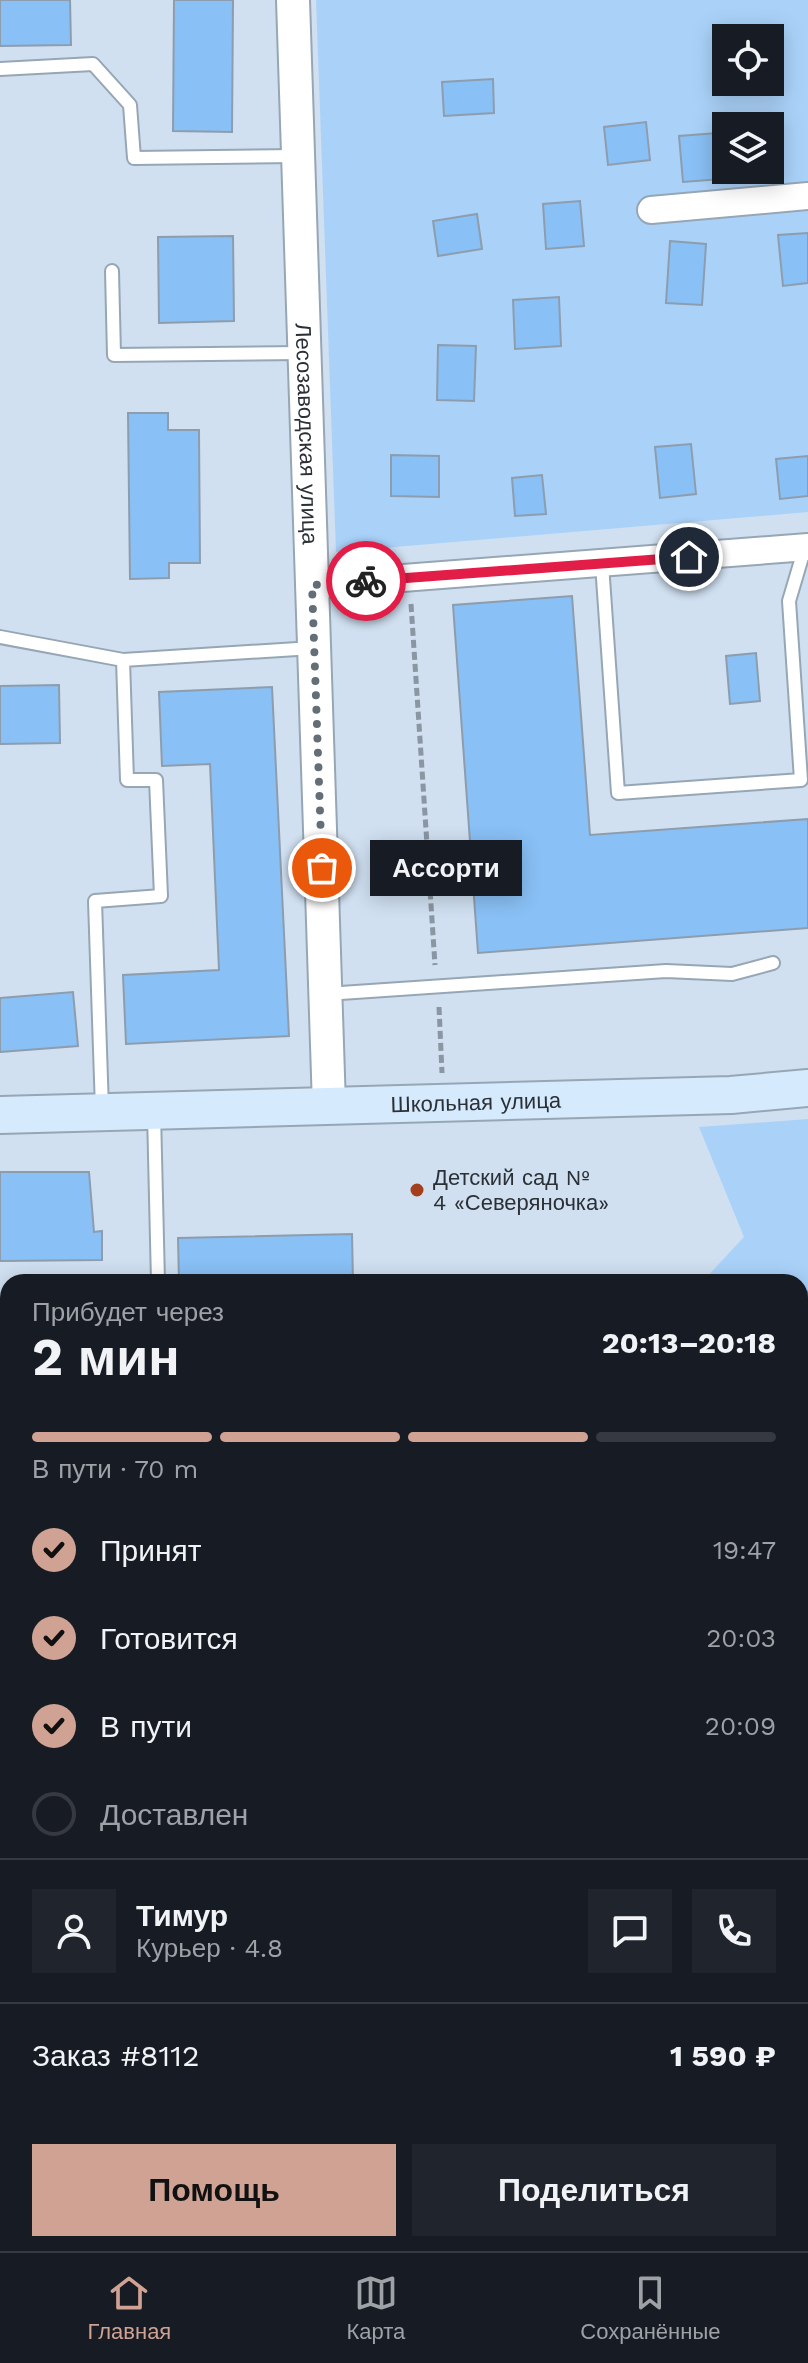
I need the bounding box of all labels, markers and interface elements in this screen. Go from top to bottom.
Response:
map controls [712,24,784,184]
button: locate [712,24,784,96]
button: layers [712,112,784,184]
street label: Лесозаводская улица [291,323,323,546]
pin [655,523,723,591]
icon: home [667,535,711,579]
courier [326,541,406,621]
icon: bike [344,559,388,603]
pin [288,834,356,902]
callout: Ассорти [370,840,522,896]
icon: bag [300,846,344,890]
text: Ассорти [392,853,500,883]
street label: Школьная улица [390,1087,562,1117]
place label: Детский сад № 4 «Северяночка» [433,1165,609,1215]
marker: Детский сад № 4 «Северяночка» [408,1181,426,1199]
text: Прибудет через [32,1297,224,1327]
text: 20:13–20:18 [602,1325,776,1360]
text: 2 мин [32,1327,180,1388]
text: В пути · 70 m [32,1454,198,1484]
icon: check [32,1528,76,1572]
text: Принят [100,1533,202,1568]
text: 19:47 [713,1535,776,1565]
icon: check [32,1616,76,1660]
text: Готовится [100,1621,238,1656]
text: 20:03 [706,1623,776,1653]
icon: check [32,1704,76,1748]
text: В пути [100,1709,192,1744]
text: 20:09 [705,1711,776,1741]
text: Доставлен [100,1797,248,1832]
button: person [32,1889,116,1973]
button: chat [588,1889,672,1973]
button: phone [692,1889,776,1973]
text: Тимур [136,1898,228,1933]
text: Курьер · 4.8 [136,1933,283,1963]
text: Заказ #8112 [32,2038,199,2073]
text: 1 590 ₽ [670,2038,776,2073]
button: Помощь [32,2144,396,2236]
button: Поделиться [412,2144,776,2236]
tab: Главная [88,2271,171,2345]
tab: Карта [346,2271,405,2345]
tab: Сохранённые [580,2271,720,2345]

